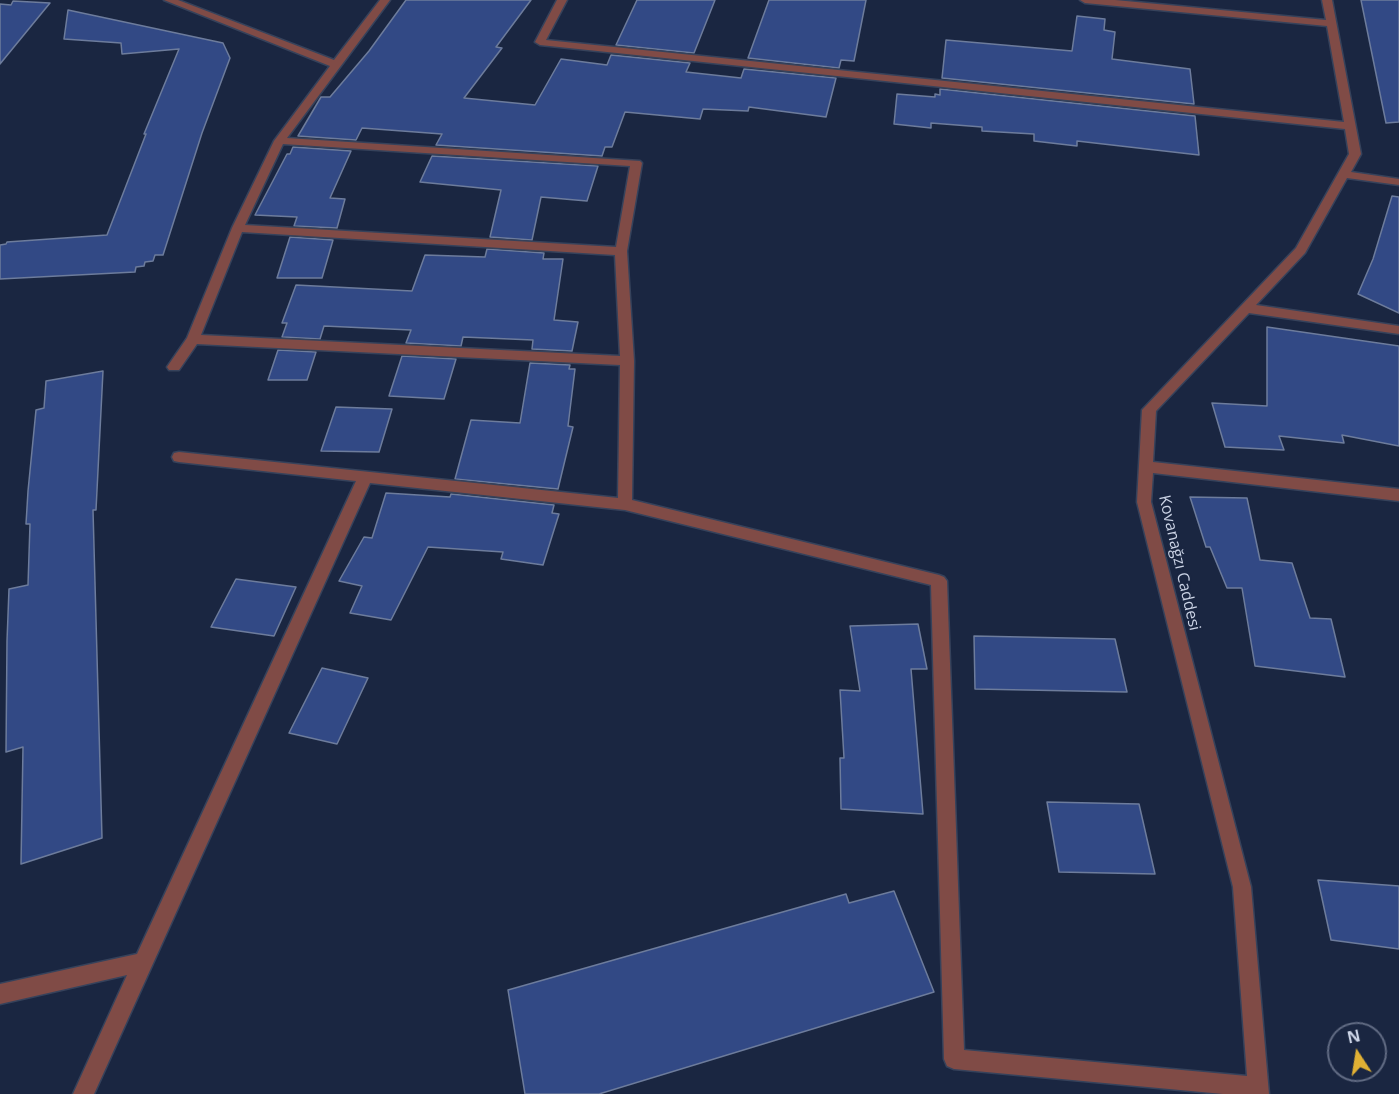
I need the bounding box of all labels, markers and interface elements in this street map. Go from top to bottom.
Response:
street label: Kovanağzı Caddesi [1154,493,1204,633]
north arrow [1327,1022,1387,1082]
text: N [1345,1024,1362,1048]

